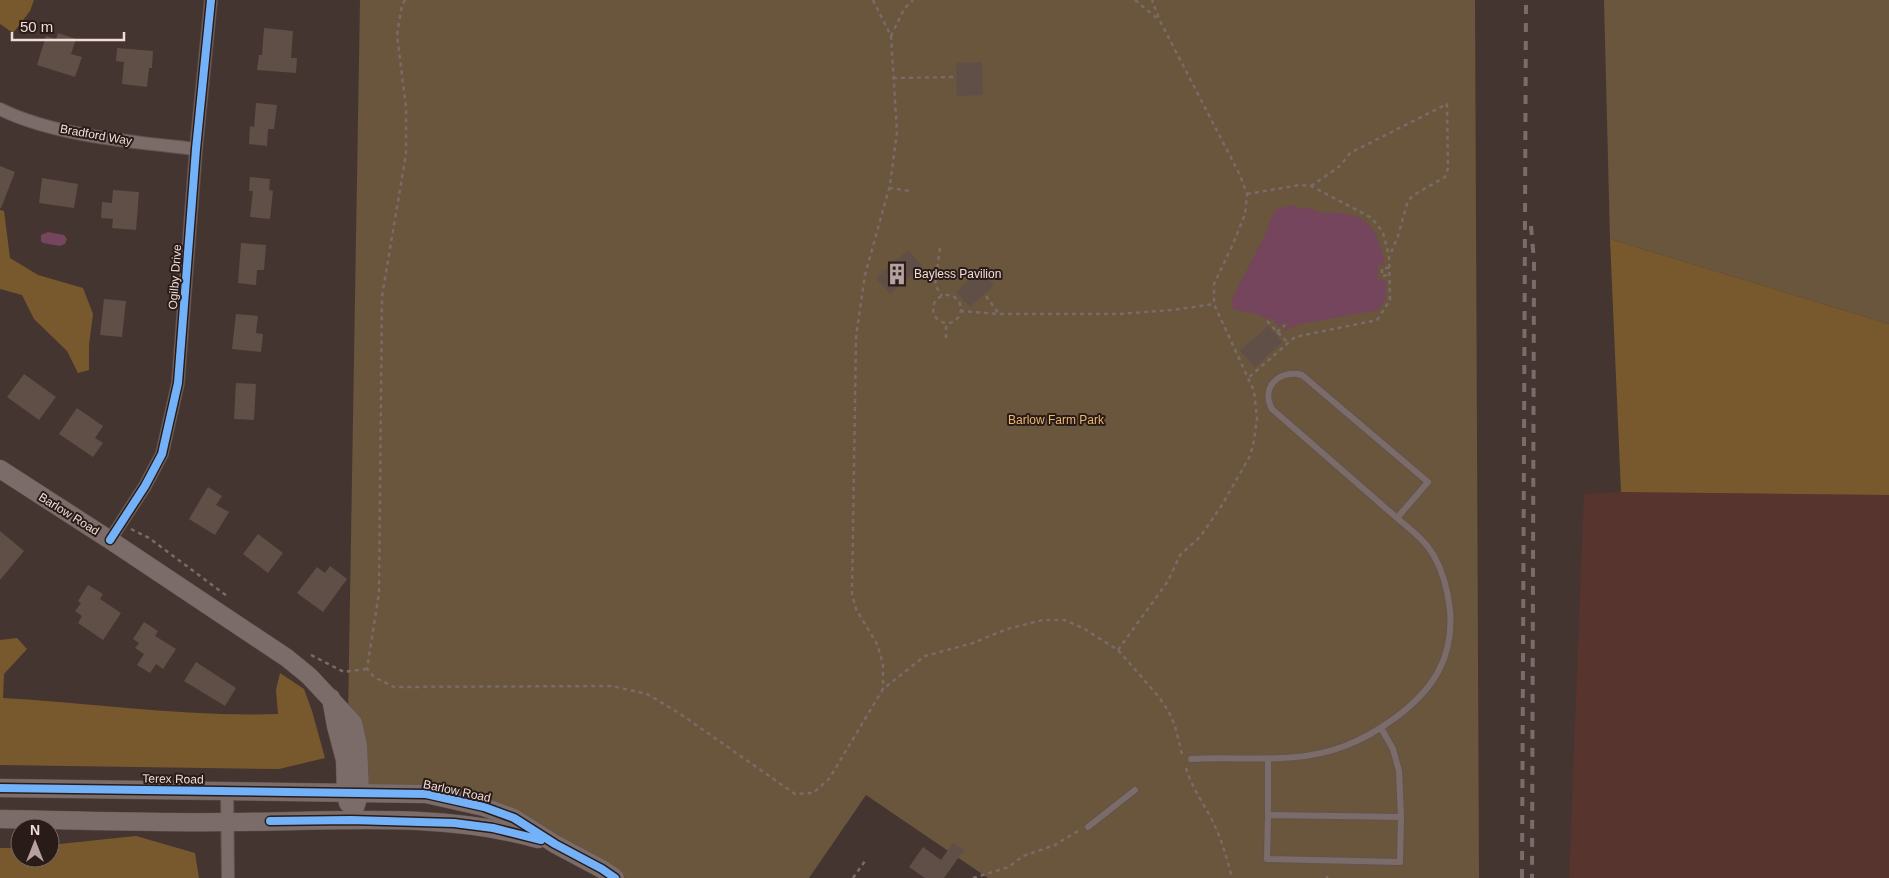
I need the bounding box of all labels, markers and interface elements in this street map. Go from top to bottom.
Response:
scale bar [12,10,125,42]
text: 50 m [20,18,53,35]
street label: Bradford Way [59,122,133,148]
street label: Ogilby Drive [166,244,184,310]
building icon: Bayless Pavilion [884,261,910,287]
place label: Bayless Pavilion [914,267,1001,281]
park label: Barlow Farm Park [1008,413,1105,427]
street label: Barlow Road [36,490,102,538]
street label: Terex Road [142,771,204,787]
street label: Barlow Road [422,777,492,805]
north arrow [10,818,60,868]
text: N [30,822,40,838]

